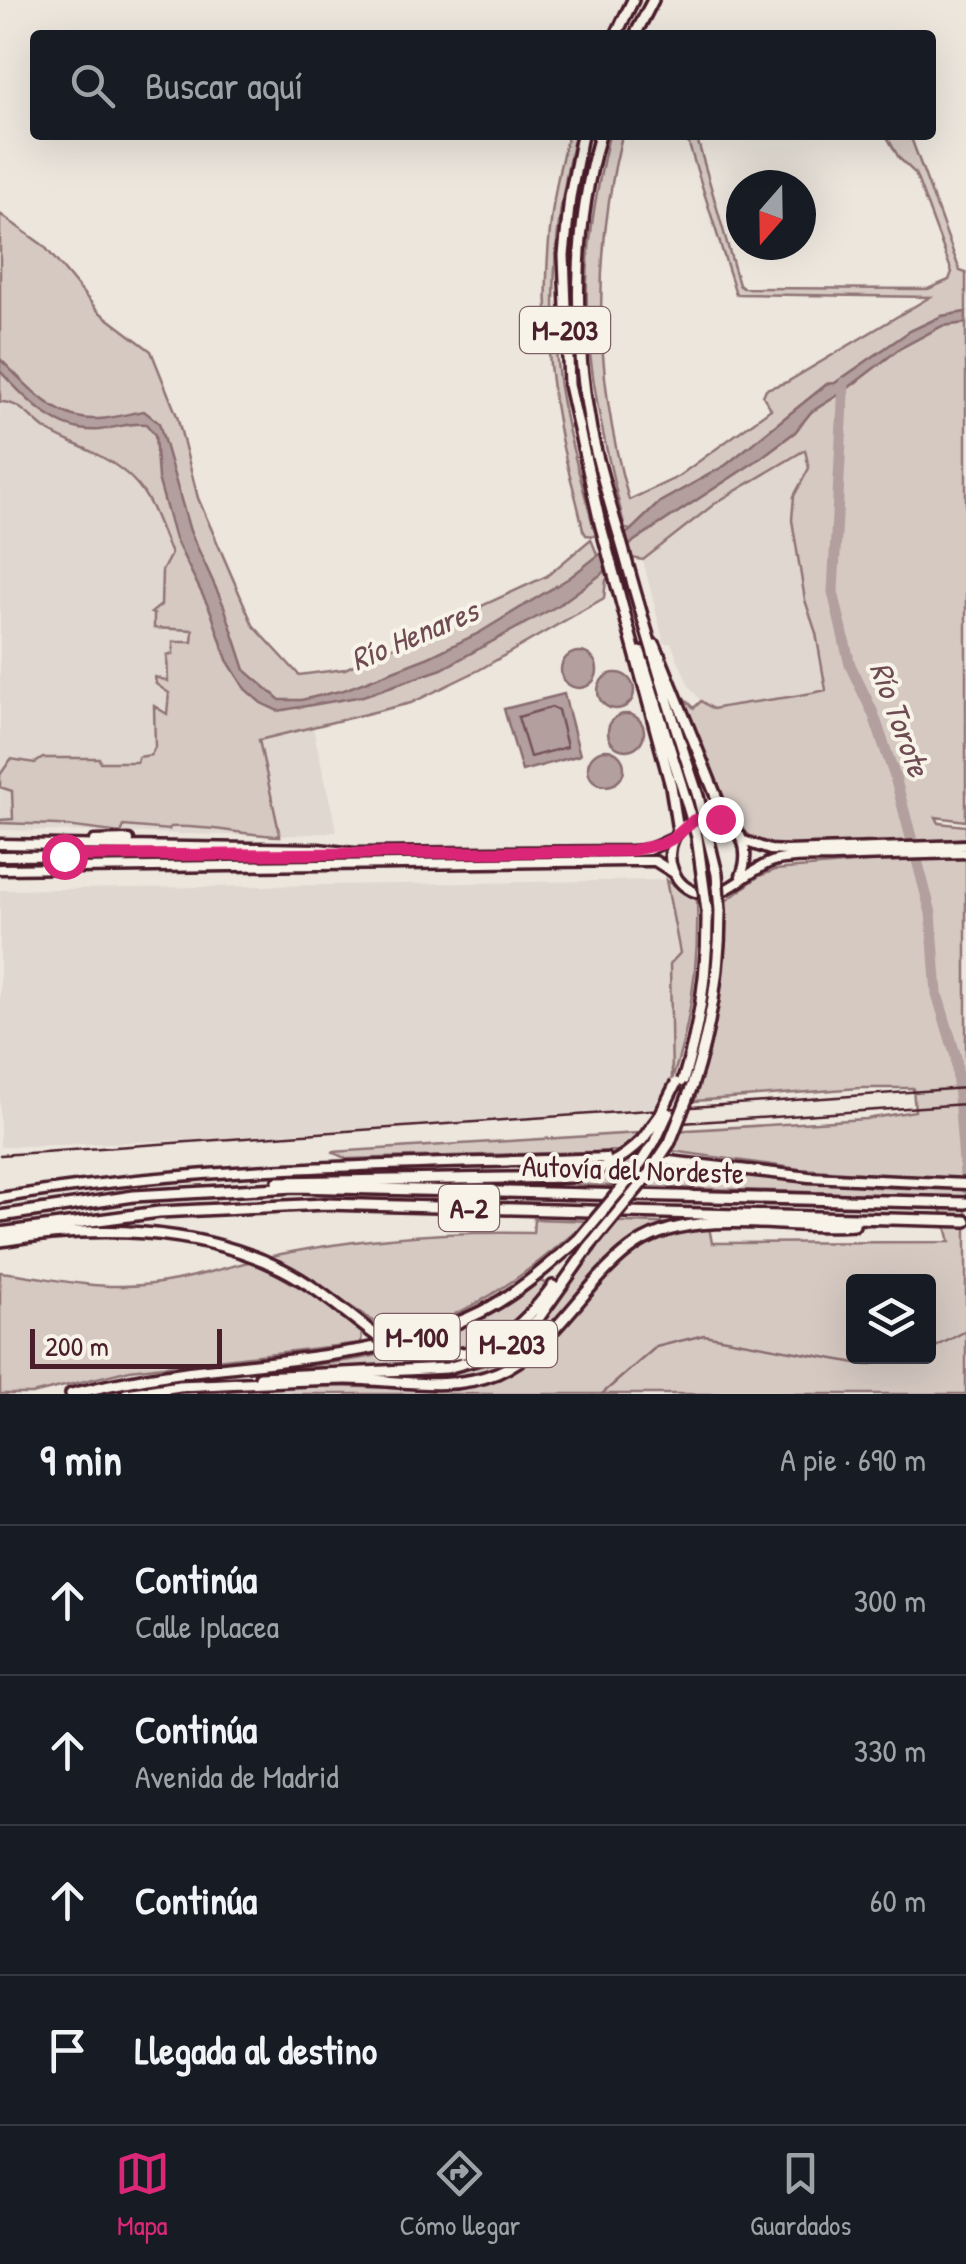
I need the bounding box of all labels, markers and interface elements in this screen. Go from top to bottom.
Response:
search box [30,30,936,140]
icon: search [65,58,120,113]
text: Buscar aquí [145,59,303,111]
north arrow [726,170,816,260]
road number: M-203 [520,307,610,353]
water label: Río Henares [344,588,486,681]
water label: Río Torote [860,656,941,783]
route end [698,797,744,843]
route start [42,834,88,880]
street label: Autovía del Nordeste [521,1145,745,1193]
road number: A-2 [439,1185,499,1231]
map controls [846,1274,936,1364]
button: layers [846,1274,936,1364]
road number: M-100 [374,1314,460,1360]
road number: M-203 [467,1321,557,1367]
scale bar [30,1324,222,1368]
text: 200 m [45,1327,109,1365]
text: 9 min [40,1431,122,1488]
text: A pie · 690 m [780,1438,926,1481]
text: Continúa [135,1553,257,1605]
icon: ahead [40,1573,95,1628]
text: 300 m [854,1579,926,1622]
text: Calle Iplacea [135,1605,279,1648]
text: Continúa [135,1703,257,1755]
icon: ahead [40,1723,95,1778]
text: 330 m [854,1729,926,1772]
text: Avenida de Madrid [135,1755,339,1798]
icon: ahead [40,1873,95,1928]
text: Continúa [135,1874,257,1926]
text: 60 m [870,1879,926,1922]
icon: arrive [40,2023,95,2078]
text: Llegada al destino [135,2024,377,2076]
tab: Mapa [115,2146,170,2244]
tab: Cómo llegar [399,2146,520,2244]
tab: Guardados [750,2146,851,2244]

